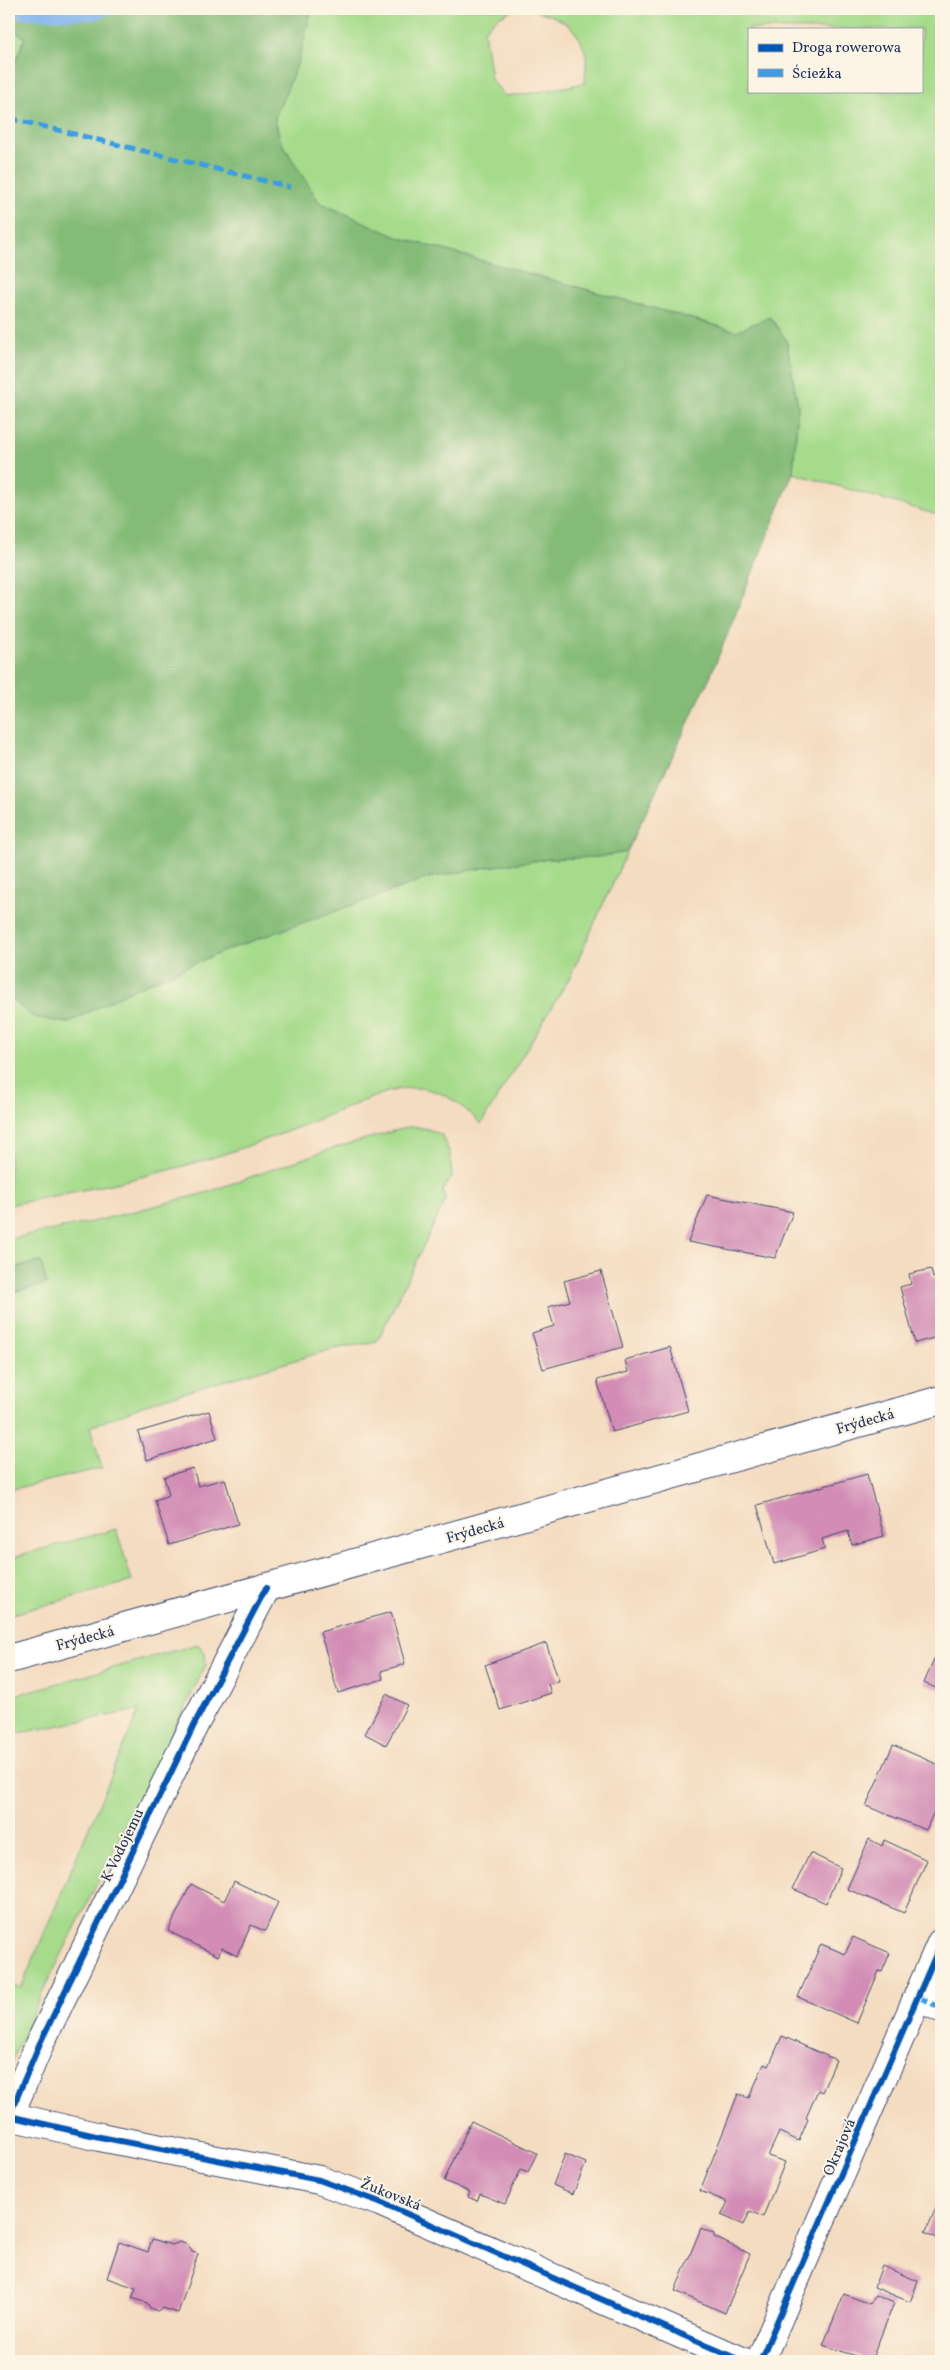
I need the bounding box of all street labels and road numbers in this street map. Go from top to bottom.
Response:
street label: Frýdecká [834,1404,897,1441]
street label: Frýdecká [444,1513,507,1550]
street label: Frýdecká [54,1622,117,1657]
street label: K Vodojemu [97,1806,150,1886]
street label: Okrajová [819,2116,862,2179]
street label: Žukovská [357,2174,424,2217]

